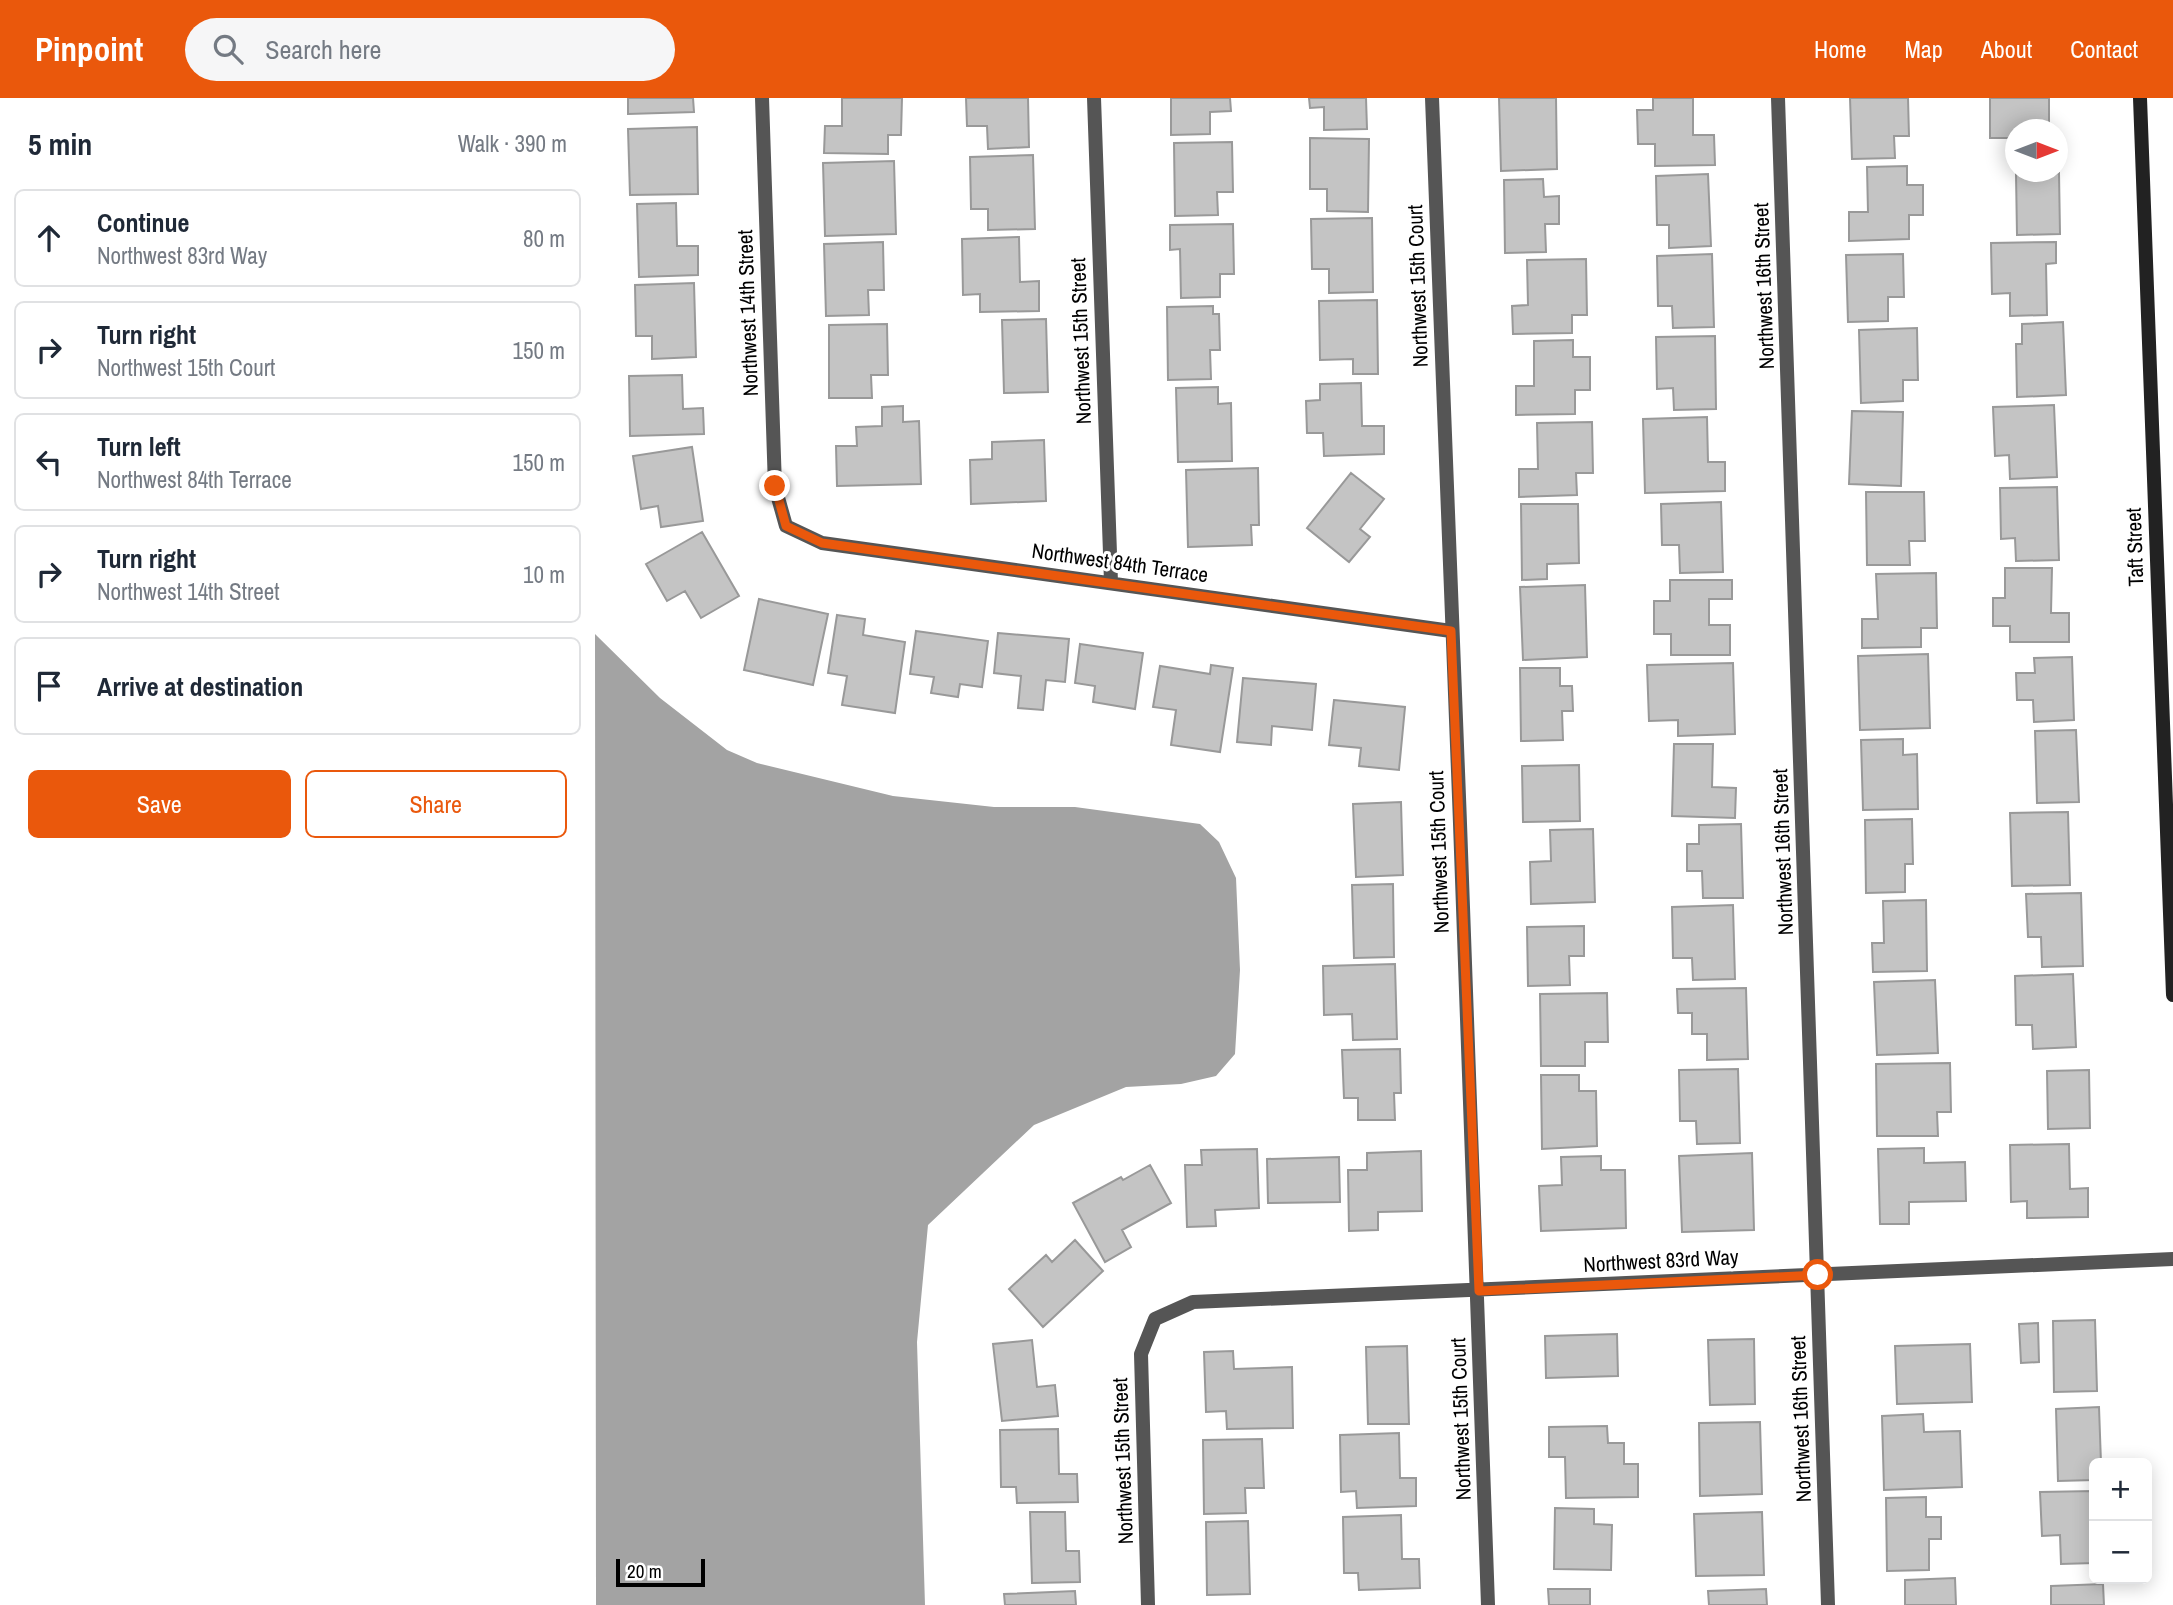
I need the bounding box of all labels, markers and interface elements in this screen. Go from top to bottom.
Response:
search box [185,18,675,81]
text: Pinpoint [35,27,143,71]
icon: search [209,30,247,68]
text: Search here [265,32,381,67]
text: Home [1814,33,1866,65]
text: Map [1904,33,1943,65]
text: About [1981,33,2032,65]
text: Contact [2070,33,2138,65]
north arrow [2005,119,2068,182]
text: 5 min [28,124,92,164]
text: Walk · 390 m [458,128,567,159]
street label: Northwest 16th Street [1746,202,1781,370]
street label: Northwest 15th Court [1400,204,1435,368]
text: Continue [97,205,189,240]
icon: ahead [30,219,68,257]
text: 80 m [523,223,565,254]
street label: Northwest 14th Street [730,229,765,397]
text: Northwest 83rd Way [97,240,267,271]
street label: Northwest 15th Street [1063,257,1098,425]
text: Turn right [97,317,196,352]
icon: right [30,331,68,369]
text: 150 m [513,335,565,366]
text: Northwest 15th Court [97,352,275,383]
text: Turn left [97,429,181,464]
icon: left [30,443,68,481]
text: 150 m [513,447,565,478]
text: Northwest 84th Terrace [97,464,292,495]
route end [759,470,790,501]
street label: Taft Street [2119,507,2150,587]
street label: Northwest 84th Terrace [1030,536,1210,589]
text: Turn right [97,541,196,576]
icon: right [30,555,68,593]
text: 10 m [523,559,565,590]
text: Northwest 14th Street [97,576,279,607]
icon: arrive [30,667,68,705]
text: Arrive at destination [97,669,303,704]
street label: Northwest 16th Street [1765,768,1800,936]
button: Save [28,770,291,838]
button: Share [305,770,567,838]
street label: Northwest 15th Court [1421,770,1456,934]
street label: Northwest 83rd Way [1583,1242,1740,1279]
route start [1802,1259,1833,1290]
street label: Northwest 16th Street [1783,1335,1818,1503]
street label: Northwest 15th Court [1443,1337,1478,1501]
street label: Northwest 15th Street [1105,1377,1140,1545]
map controls [2089,1458,2152,1584]
button: + [2089,1458,2152,1521]
button: − [2089,1521,2152,1584]
scale bar [616,1556,705,1588]
text: 20 m [627,1558,662,1584]

